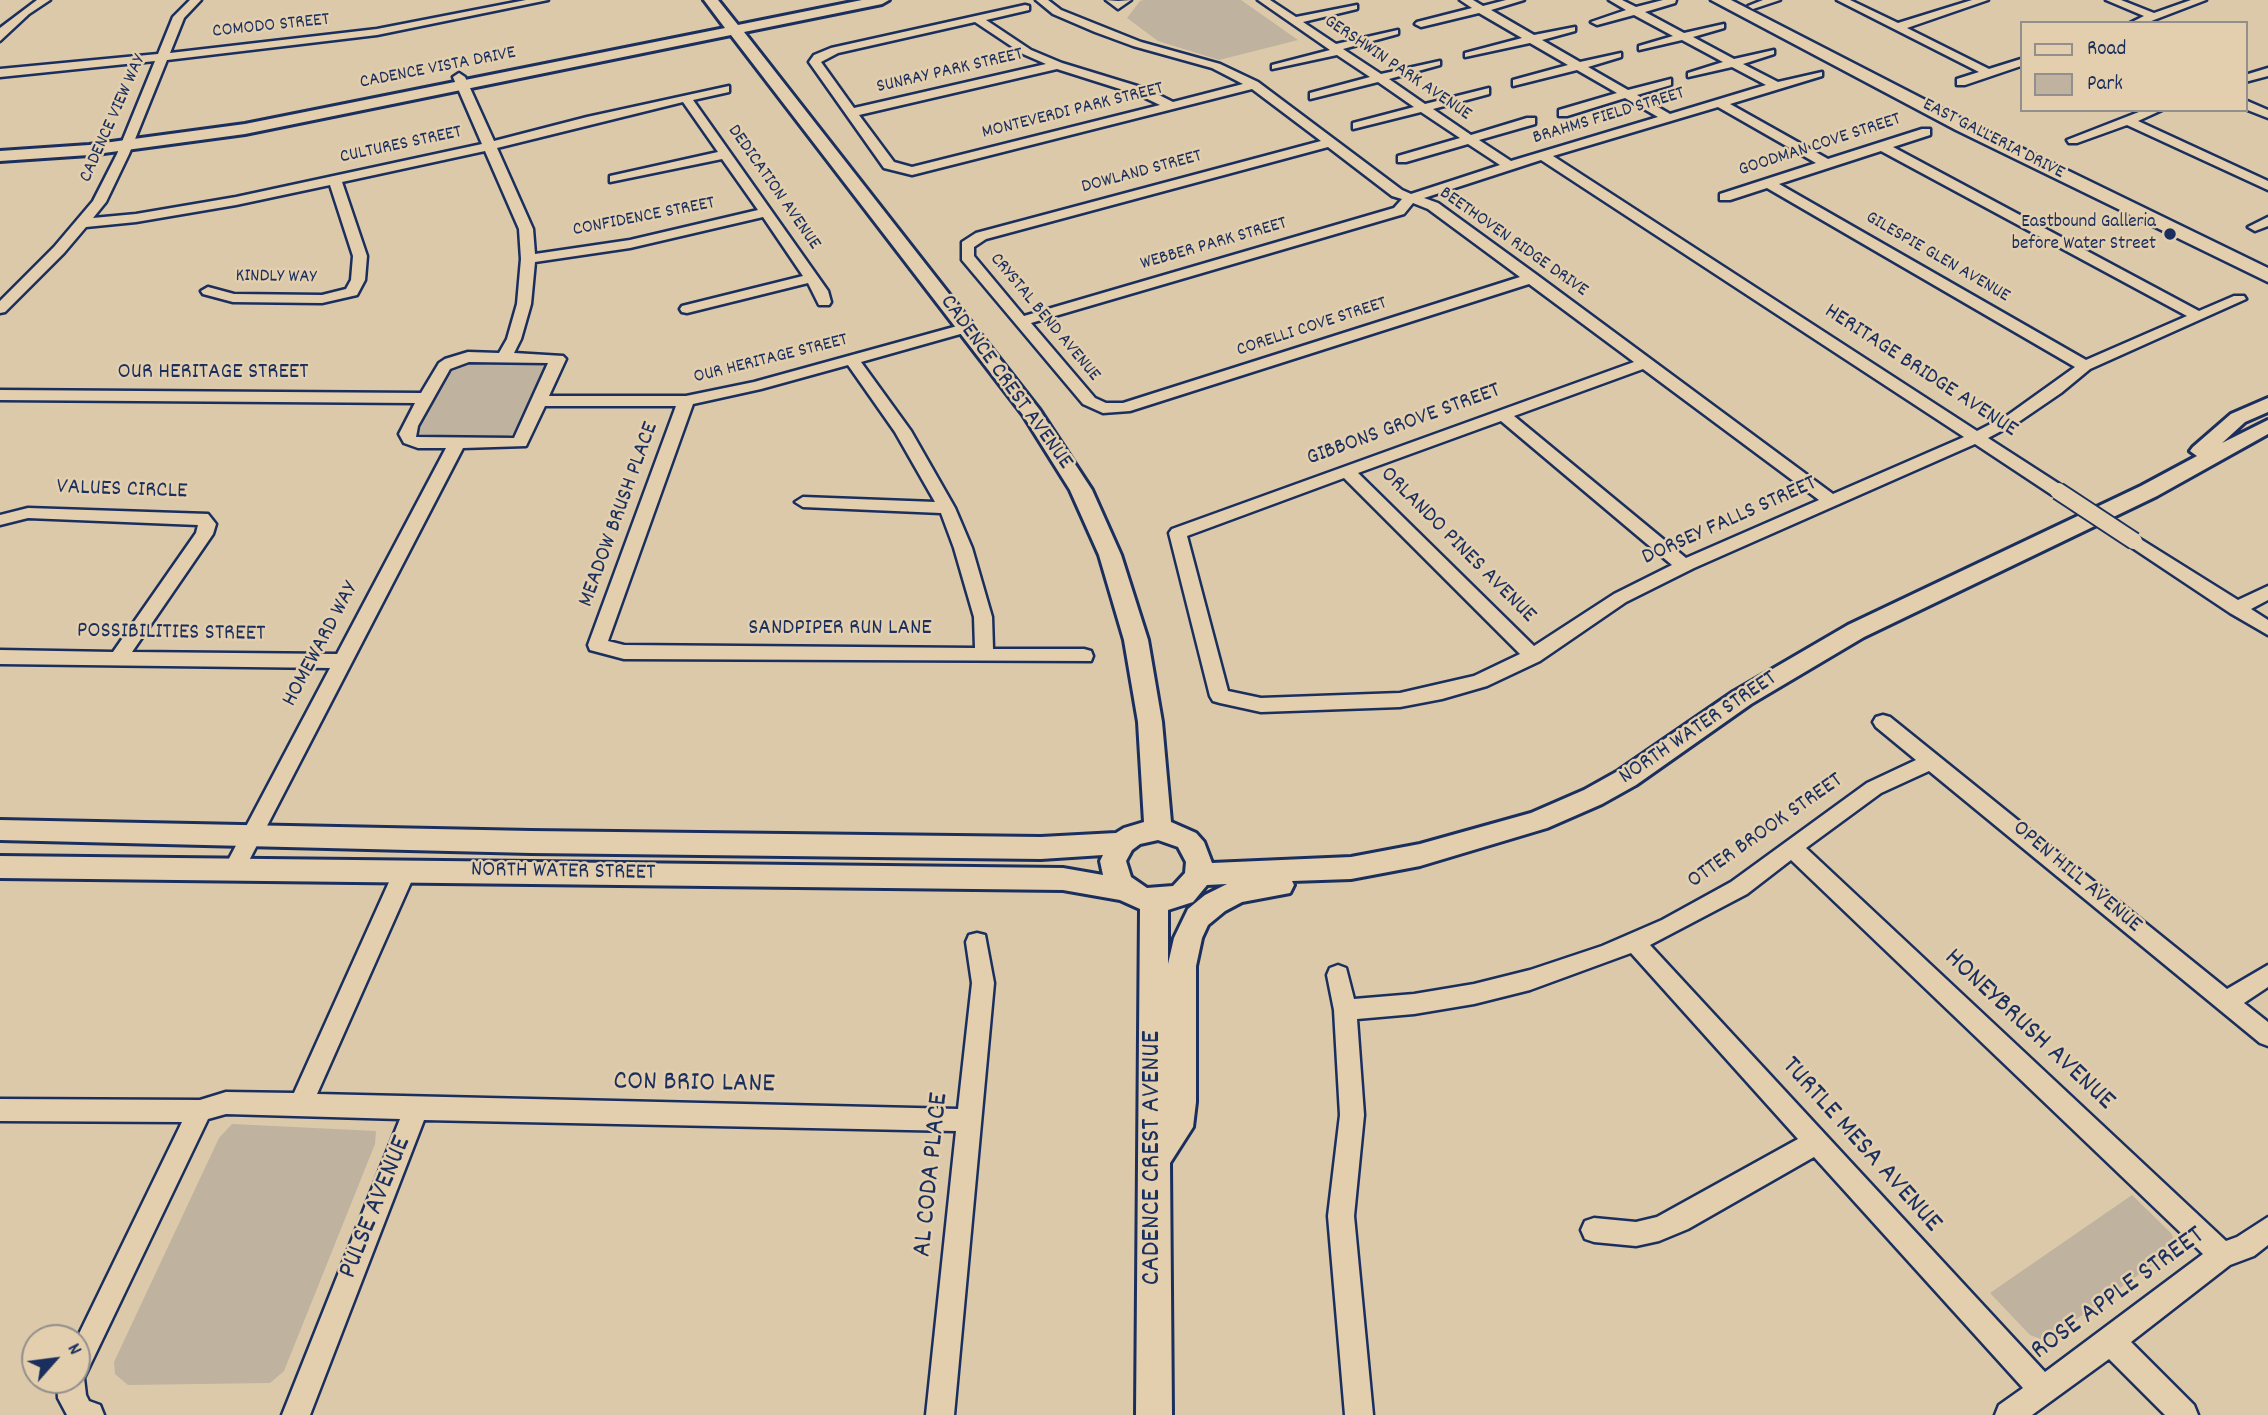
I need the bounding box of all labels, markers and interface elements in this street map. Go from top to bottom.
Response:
street label: COMODO STREET [211,10,331,44]
street label: GERSHWIN PARK AVENUE [1319,11,1475,127]
legend [2020,21,2247,112]
text: Road [2087,35,2126,65]
street label: CADENCE VISTA DRIVE [358,43,518,95]
street label: SUNRAY PARK STREET [875,44,1025,100]
street label: CADENCE VIEW WAY [76,52,152,186]
text: Park [2087,70,2123,100]
street label: MONTEVERDI PARK STREET [980,78,1166,146]
street label: BRAHMS FIELD STREET [1530,83,1688,151]
street label: EAST GALLERIA DRIVE [1918,94,2068,186]
street label: GOODMAN COVE STREET [1736,109,1904,183]
street label: DEDICATION AVENUE [721,121,825,255]
street label: CULTURES STREET [338,122,464,170]
street label: DOWLAND STREET [1079,146,1205,200]
street label: BEETHOVEN RIDGE DRIVE [1434,183,1592,303]
street label: CONFIDENCE STREET [571,193,717,243]
street label: GILESPIE GLEN AVENUE [1861,207,2013,309]
place label: Eastbound Galleria before Water Street [2012,212,2156,256]
street label: WEBBER PARK STREET [1138,213,1290,277]
marker: Eastbound Galleria before Water Street [2162,226,2178,242]
street label: CRYSTAL BEND AVENUE [984,249,1104,387]
street label: KINDLY WAY [235,266,317,290]
street label: CADENCE CREST AVENUE [932,290,1078,476]
street label: CORELLI COVE STREET [1234,293,1390,363]
street label: HERITAGE BRIDGE AVENUE [1818,299,2022,445]
street label: OUR HERITAGE STREET [692,330,850,390]
street label: OUR HERITAGE STREET [117,360,309,388]
street label: GIBBONS GROVE STREET [1303,378,1505,474]
street label: MEADOW BRUSH PLACE [574,419,666,611]
street label: ORLANDO PINES AVENUE [1373,462,1541,630]
street label: DORSEY FALLS STREET [1638,471,1822,573]
street label: VALUES CIRCLE [56,475,188,507]
street label: HOMEWARD WAY [278,578,366,712]
street label: SANDPIPER RUN LANE [748,616,932,644]
street label: POSSIBILITIES STREET [77,619,265,649]
street label: NORTH WATER STREET [1615,666,1783,792]
street label: OTTER BROOK STREET [1683,768,1849,896]
street label: OPEN HILL AVENUE [2006,816,2146,940]
street label: NORTH WATER STREET [471,858,655,888]
street label: HONEYBRUSH AVENUE [1935,943,2121,1119]
street label: CADENCE CREST AVENUE [1137,1031,1171,1285]
street label: TURTLE MESA AVENUE [1772,1051,1948,1241]
street label: CON BRIO LANE [613,1067,775,1103]
street label: AL CODA PLACE [908,1091,958,1259]
street label: PULSE AVENUE [333,1132,421,1284]
street label: ROSE APPLE STREET [2026,1221,2212,1369]
north arrow [21,1324,91,1394]
text: N [59,1339,87,1360]

